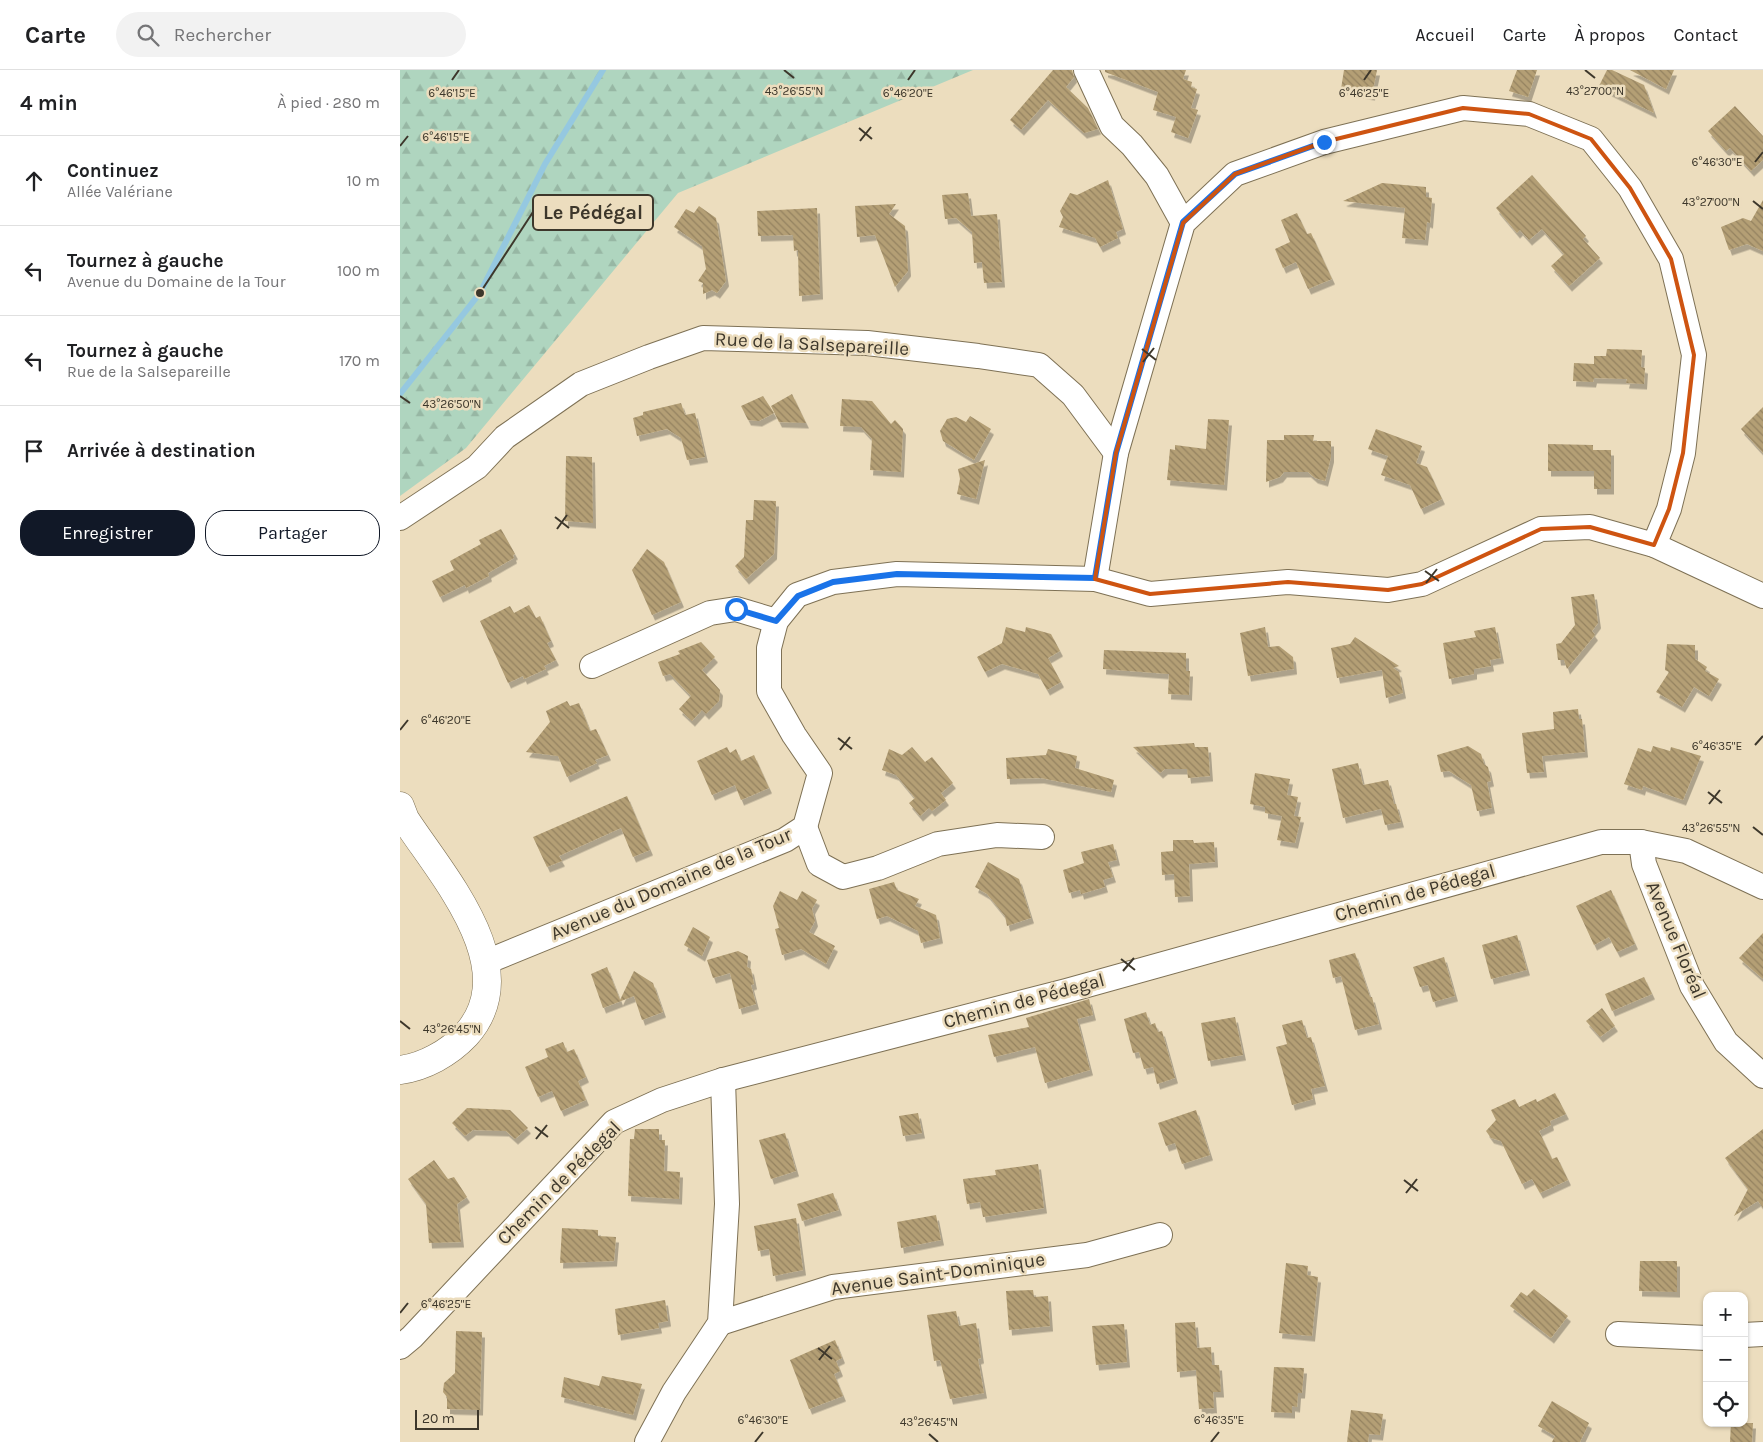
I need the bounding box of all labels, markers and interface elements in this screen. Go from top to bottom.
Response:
search box [116,12,466,57]
text: Carte [25,21,86,49]
icon: search [134,21,162,49]
text: Rechercher [174,24,271,46]
text: Accueil [1415,24,1475,46]
text: Carte [1503,24,1546,46]
text: À propos [1574,24,1646,46]
text: Contact [1674,24,1738,46]
text: 43°26'55"N [765,84,823,98]
text: 43°27'00"N [1566,84,1624,98]
text: 6°46'15"E [428,86,476,100]
text: 6°46'20"E [883,86,933,100]
text: 6°46'25"E [1339,86,1389,100]
text: 4 min [20,91,78,115]
text: À pied · 280 m [277,93,380,112]
text: 6°46'15"E [422,130,470,144]
route end [1313,131,1336,154]
text: 6°46'30"E [1692,155,1742,169]
text: Continuez [67,160,159,182]
icon: ahead [20,167,48,195]
text: 10 m [346,171,380,190]
text: Allée Valériane [67,182,173,201]
callout: Le Pédégal [533,195,653,230]
text: 43°27'00"N [1682,195,1740,209]
text: Le Pédégal [543,201,643,224]
text: Tournez à gauche [67,250,224,272]
icon: left [20,257,48,285]
text: 100 m [337,261,380,280]
text: Avenue du Domaine de la Tour [67,272,286,291]
street label: Rue de la Salsepareille [714,328,910,360]
text: Tournez à gauche [67,340,224,362]
icon: left [20,347,48,375]
text: 170 m [339,351,380,370]
text: Rue de la Salsepareille [67,362,231,381]
text: 43°26'50"N [422,397,482,411]
icon: arrive [20,437,48,465]
text: Arrivée à destination [67,440,256,462]
button: Enregistrer [20,510,195,556]
button: Partager [205,510,380,556]
route start [725,598,748,621]
text: 6°46'20"E [421,713,471,727]
text: 6°46'35"E [1692,739,1742,753]
text: 43°26'55"N [1682,821,1740,835]
street label: Avenue du Domaine de la Tour [547,823,795,945]
street label: Chemin de Pédegal [1332,860,1498,926]
street label: Avenue Floréal [1641,878,1711,1002]
street label: Chemin de Pédegal [941,969,1107,1033]
text: 43°26'45"N [423,1022,481,1036]
street label: Chemin de Pédegal [493,1117,625,1249]
street label: Avenue Saint-Dominique [830,1248,1046,1300]
map controls [1703,1292,1748,1427]
button: + [1703,1292,1748,1337]
text: 6°46'25"E [421,1297,471,1311]
button: − [1703,1337,1748,1382]
button: locate [1703,1382,1748,1427]
scale bar [415,1407,479,1430]
text: 20 m [422,1410,455,1427]
text: 6°46'30"E [738,1413,788,1427]
text: 6°46'35"E [1194,1413,1244,1427]
text: 43°26'45"N [900,1415,958,1429]

